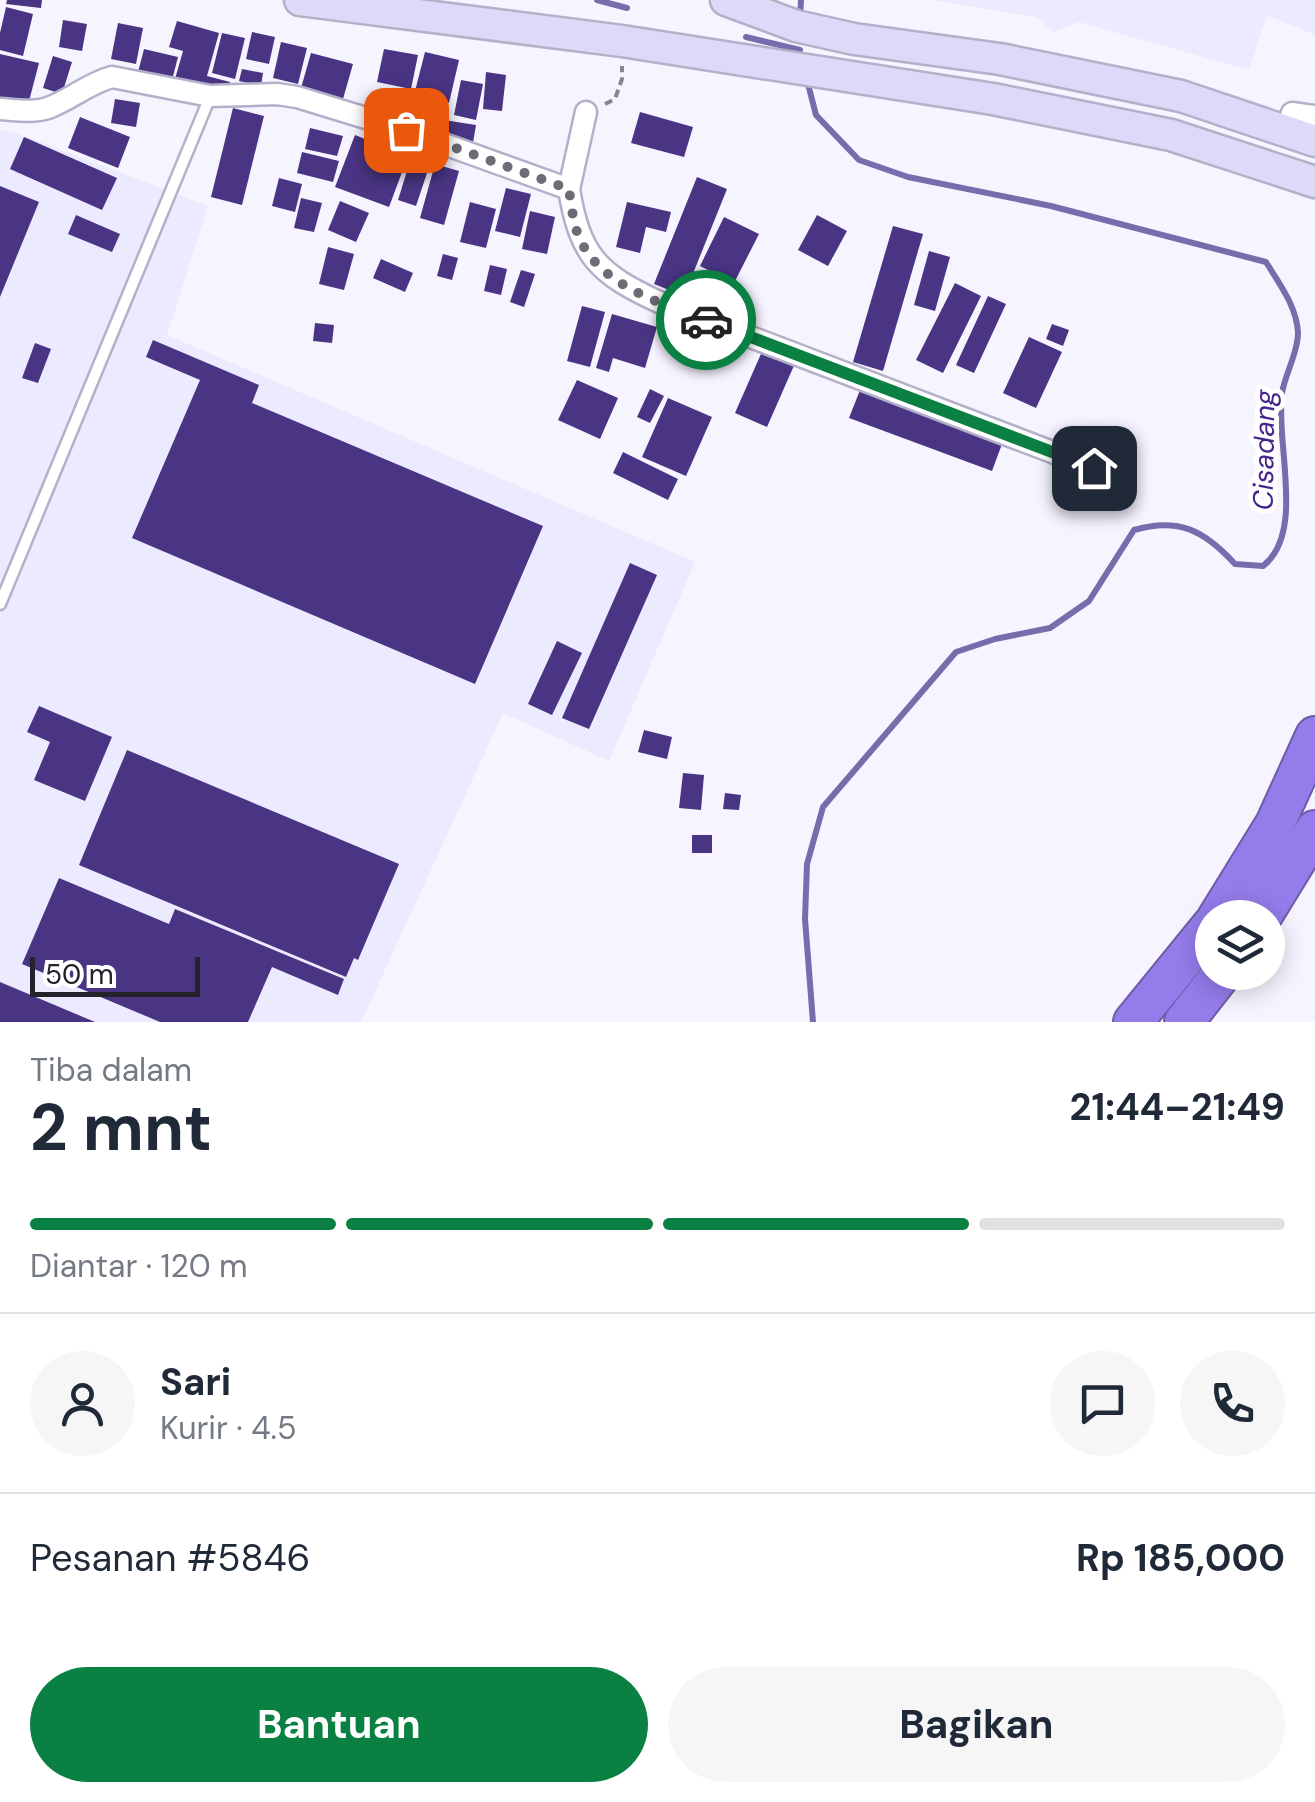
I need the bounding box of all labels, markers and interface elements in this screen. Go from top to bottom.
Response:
pin [364,88,449,173]
icon: bag [379,103,434,158]
courier [656,270,756,370]
icon: car [679,293,734,348]
water label: Cisadang [1244,389,1284,511]
pin [1052,426,1137,511]
icon: home [1067,441,1122,496]
map controls [1195,900,1285,990]
button: layers [1195,900,1285,990]
scale bar [30,952,200,996]
text: 50 m [45,956,114,993]
text: Tiba dalam [30,1049,192,1091]
text: 21:44–21:49 [1070,1082,1285,1132]
text: 2 mnt [30,1086,212,1170]
text: Diantar · 120 m [30,1245,248,1287]
button: person [30,1351,135,1456]
button: chat [1050,1351,1155,1456]
button: phone [1180,1351,1285,1456]
text: Sari [160,1357,231,1407]
text: Kurir · 4.5 [160,1407,296,1449]
text: Pesanan #5846 [30,1533,310,1583]
text: Rp 185,000 [1076,1533,1285,1583]
button: Bantuan [30,1667,648,1782]
button: Bagikan [668,1667,1285,1782]

